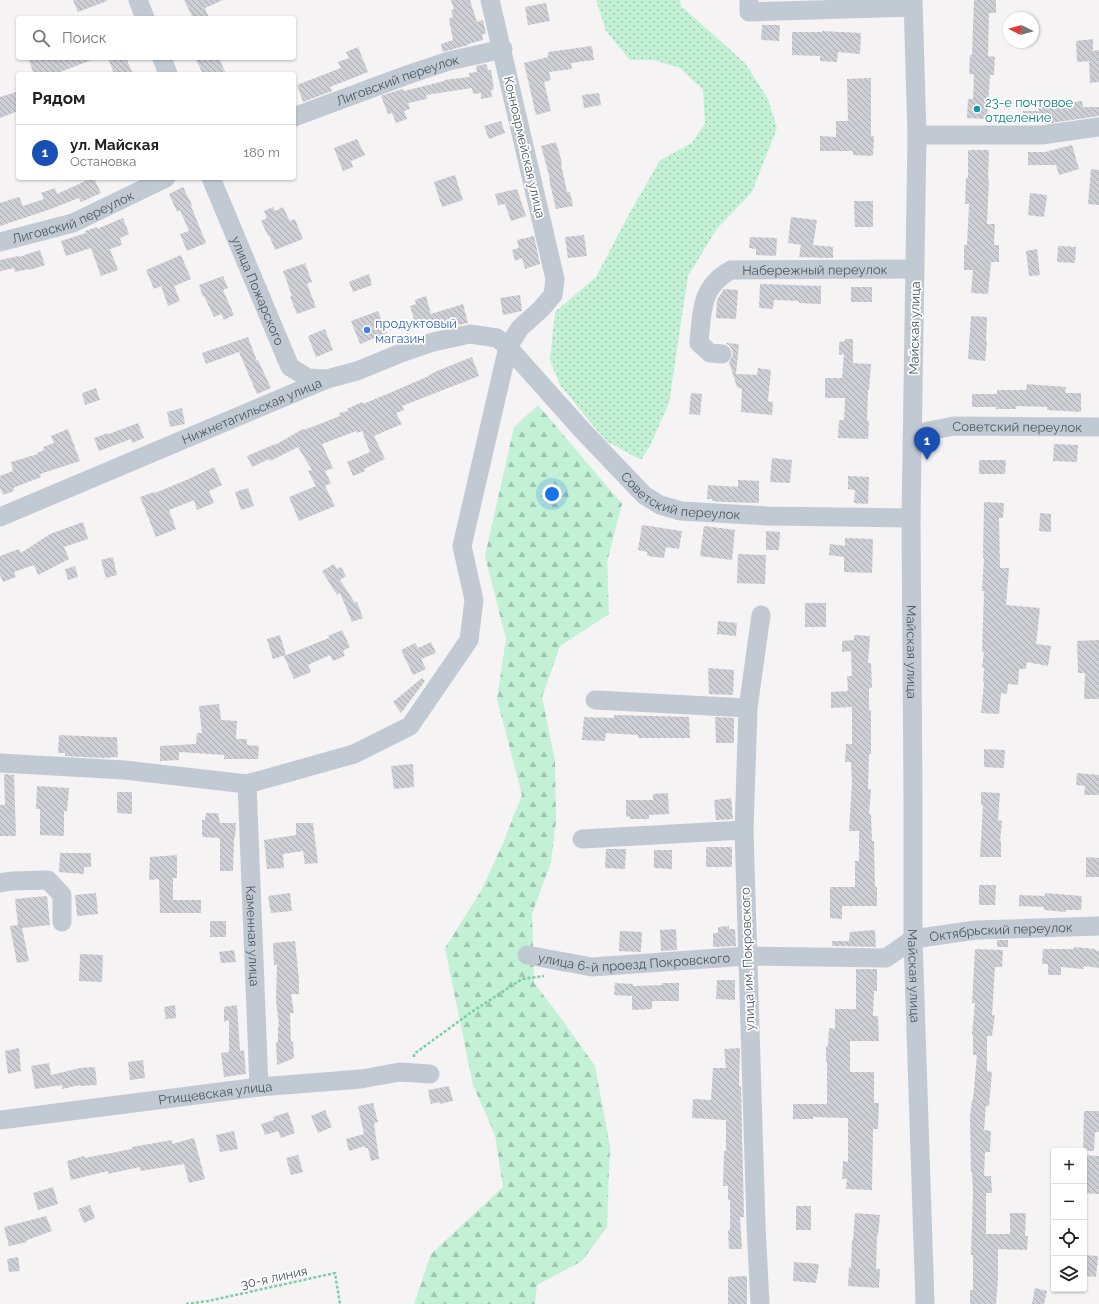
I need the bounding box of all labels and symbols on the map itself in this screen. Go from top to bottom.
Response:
north arrow [1003,12,1039,48]
street label: Лиговский переулок [334,52,461,109]
street label: Конноармейская улица [501,75,548,220]
place label: 23-е почтовое отделение [985,95,1074,125]
marker: 23-е почтовое отделение [972,104,982,114]
street label: Лиговский переулок [10,188,136,247]
street label: улица Пожарского [228,234,287,348]
street label: Набережный переулок [742,262,888,278]
street label: Майская улица [906,281,923,375]
place label: продуктовый магазин [375,316,457,346]
marker: продуктовый магазин [362,325,372,335]
street label: Нижнетагильская улица [180,375,324,447]
street label: Советский переулок [952,419,1082,435]
pin: 1 [914,427,940,460]
street label: Советский переулок [618,469,741,522]
your location [542,484,562,504]
street label: Майская улица [904,605,919,699]
street label: Каменная улица [243,885,262,987]
street label: улица им. Покровского [737,887,757,1031]
street label: Октябрьский переулок [928,920,1073,945]
street label: Майская улица [905,929,923,1023]
street label: улица 6-й проезд Покровского [537,950,731,975]
street label: Ртищевская улица [157,1079,273,1108]
street label: 30-я линия [239,1263,309,1292]

